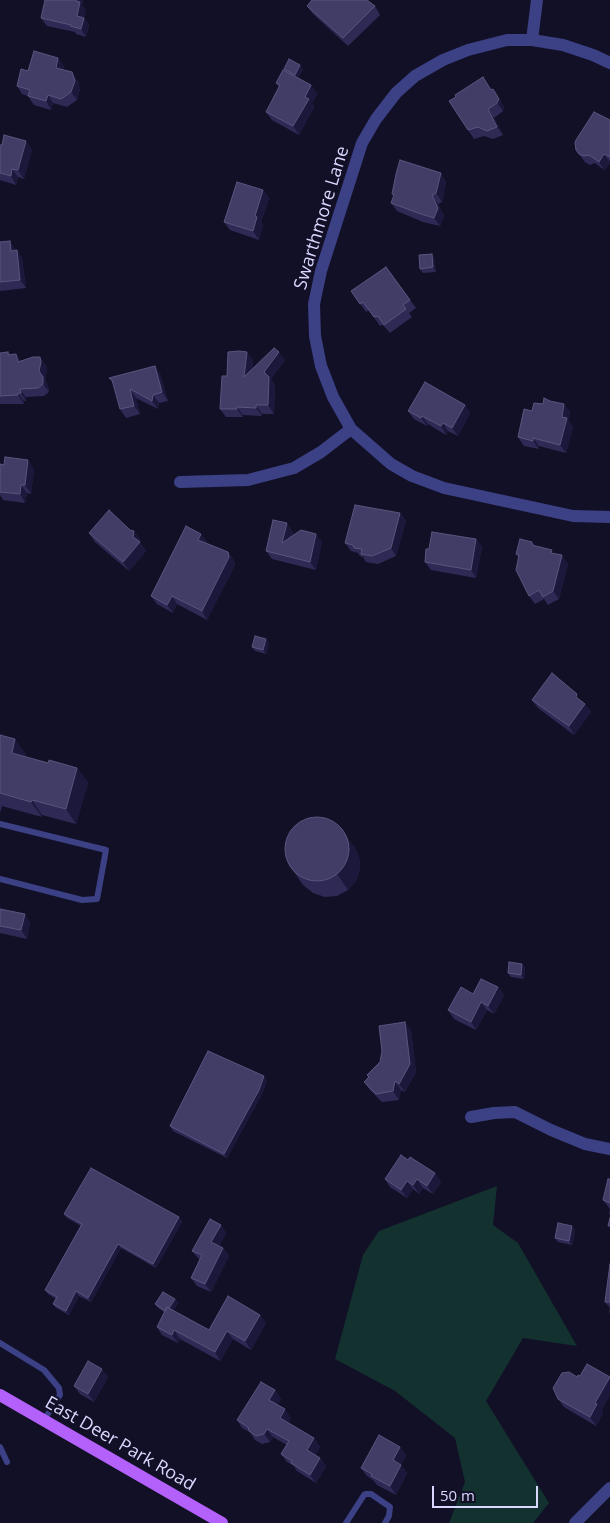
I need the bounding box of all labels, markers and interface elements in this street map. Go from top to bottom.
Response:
street label: Swarthmore Lane [290,144,354,292]
street label: East Deer Park Road [41,1392,199,1496]
scale bar [435,1476,541,1508]
text: 50 m [440,1485,475,1505]

